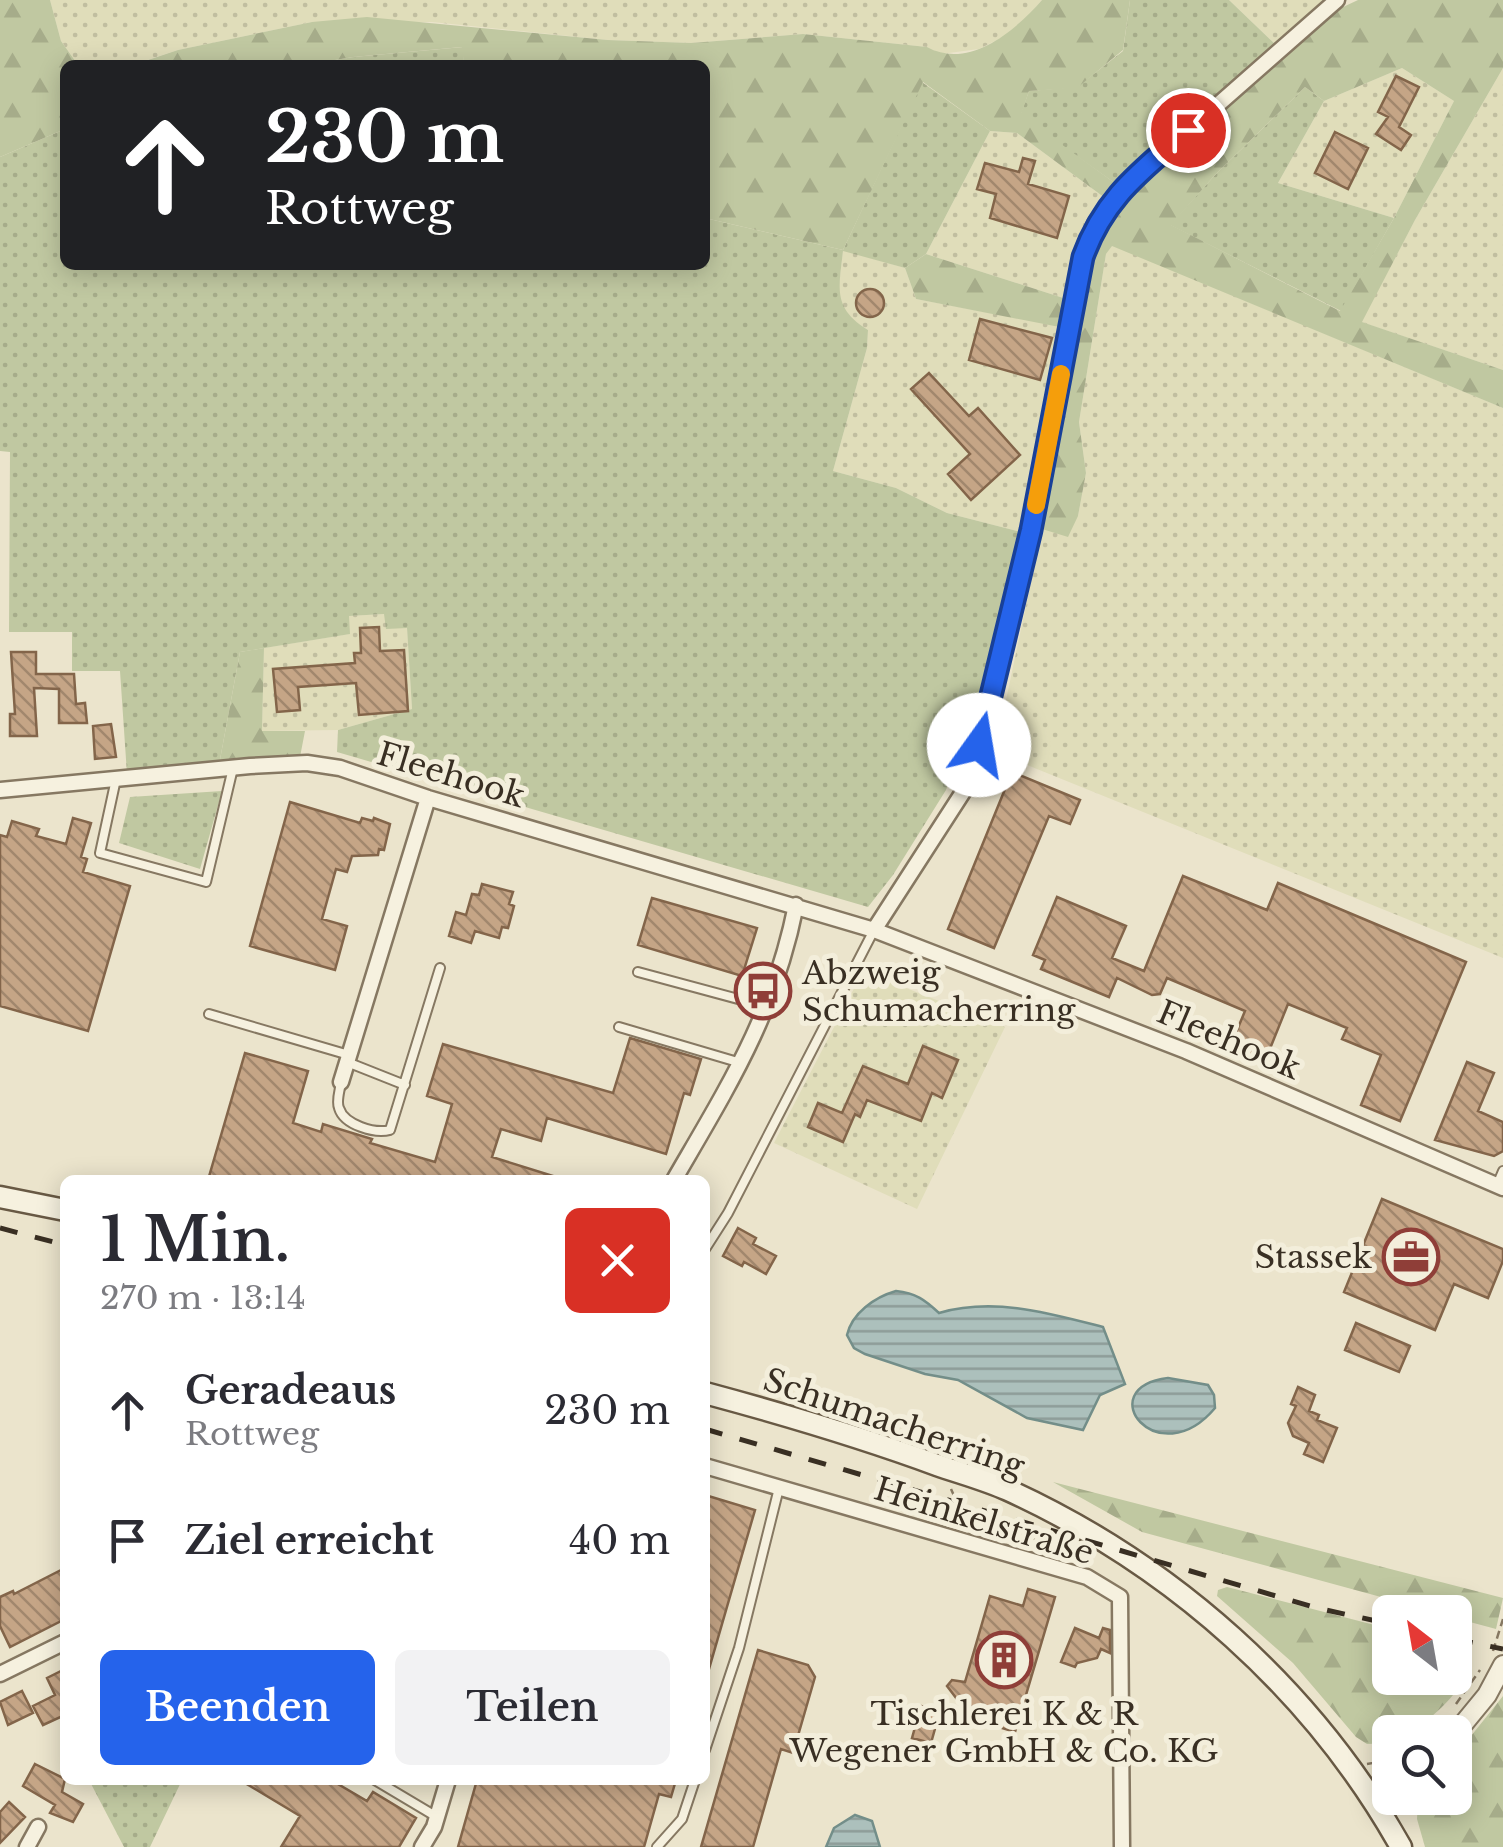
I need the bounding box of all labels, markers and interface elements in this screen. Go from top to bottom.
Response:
pin [1146,88,1231,173]
text: 230 m [265,94,504,181]
icon: ahead [100,100,230,230]
icon: arrive [1161,103,1216,158]
text: Rottweg [265,180,454,236]
position arrow [927,693,1031,797]
street label: Fleehook [372,734,530,816]
place label: Abzweig Schumacherring [801,953,1076,1030]
bus stop icon: Abzweig Schumacherring [733,961,793,1021]
street label: Fleehook [1151,992,1307,1088]
text: 1 Min. [100,1203,290,1277]
button: close [565,1208,670,1313]
office icon: Stassek [1381,1227,1441,1287]
place label: Stassek [1255,1237,1372,1277]
text: 270 m · 13:14 [100,1278,306,1318]
street label: Schumacherring [758,1360,1031,1487]
text: Geradeaus [185,1367,396,1414]
icon: ahead [100,1383,155,1438]
text: 230 m [544,1387,670,1434]
text: Rottweg [185,1414,319,1454]
street label: Heinkelstraße [870,1469,1098,1573]
icon: arrive [100,1513,155,1568]
text: Ziel erreicht [185,1517,434,1564]
text: 40 m [569,1517,670,1564]
north arrow [1372,1595,1472,1695]
map controls [1372,1595,1472,1815]
building icon: Tischlerei K & R Wegener GmbH & Co. KG [974,1630,1034,1690]
button: Beenden [100,1650,375,1765]
button: Teilen [395,1650,670,1765]
place label: Tischlerei K & R Wegener GmbH & Co. KG [789,1694,1218,1771]
button: search [1372,1715,1472,1815]

